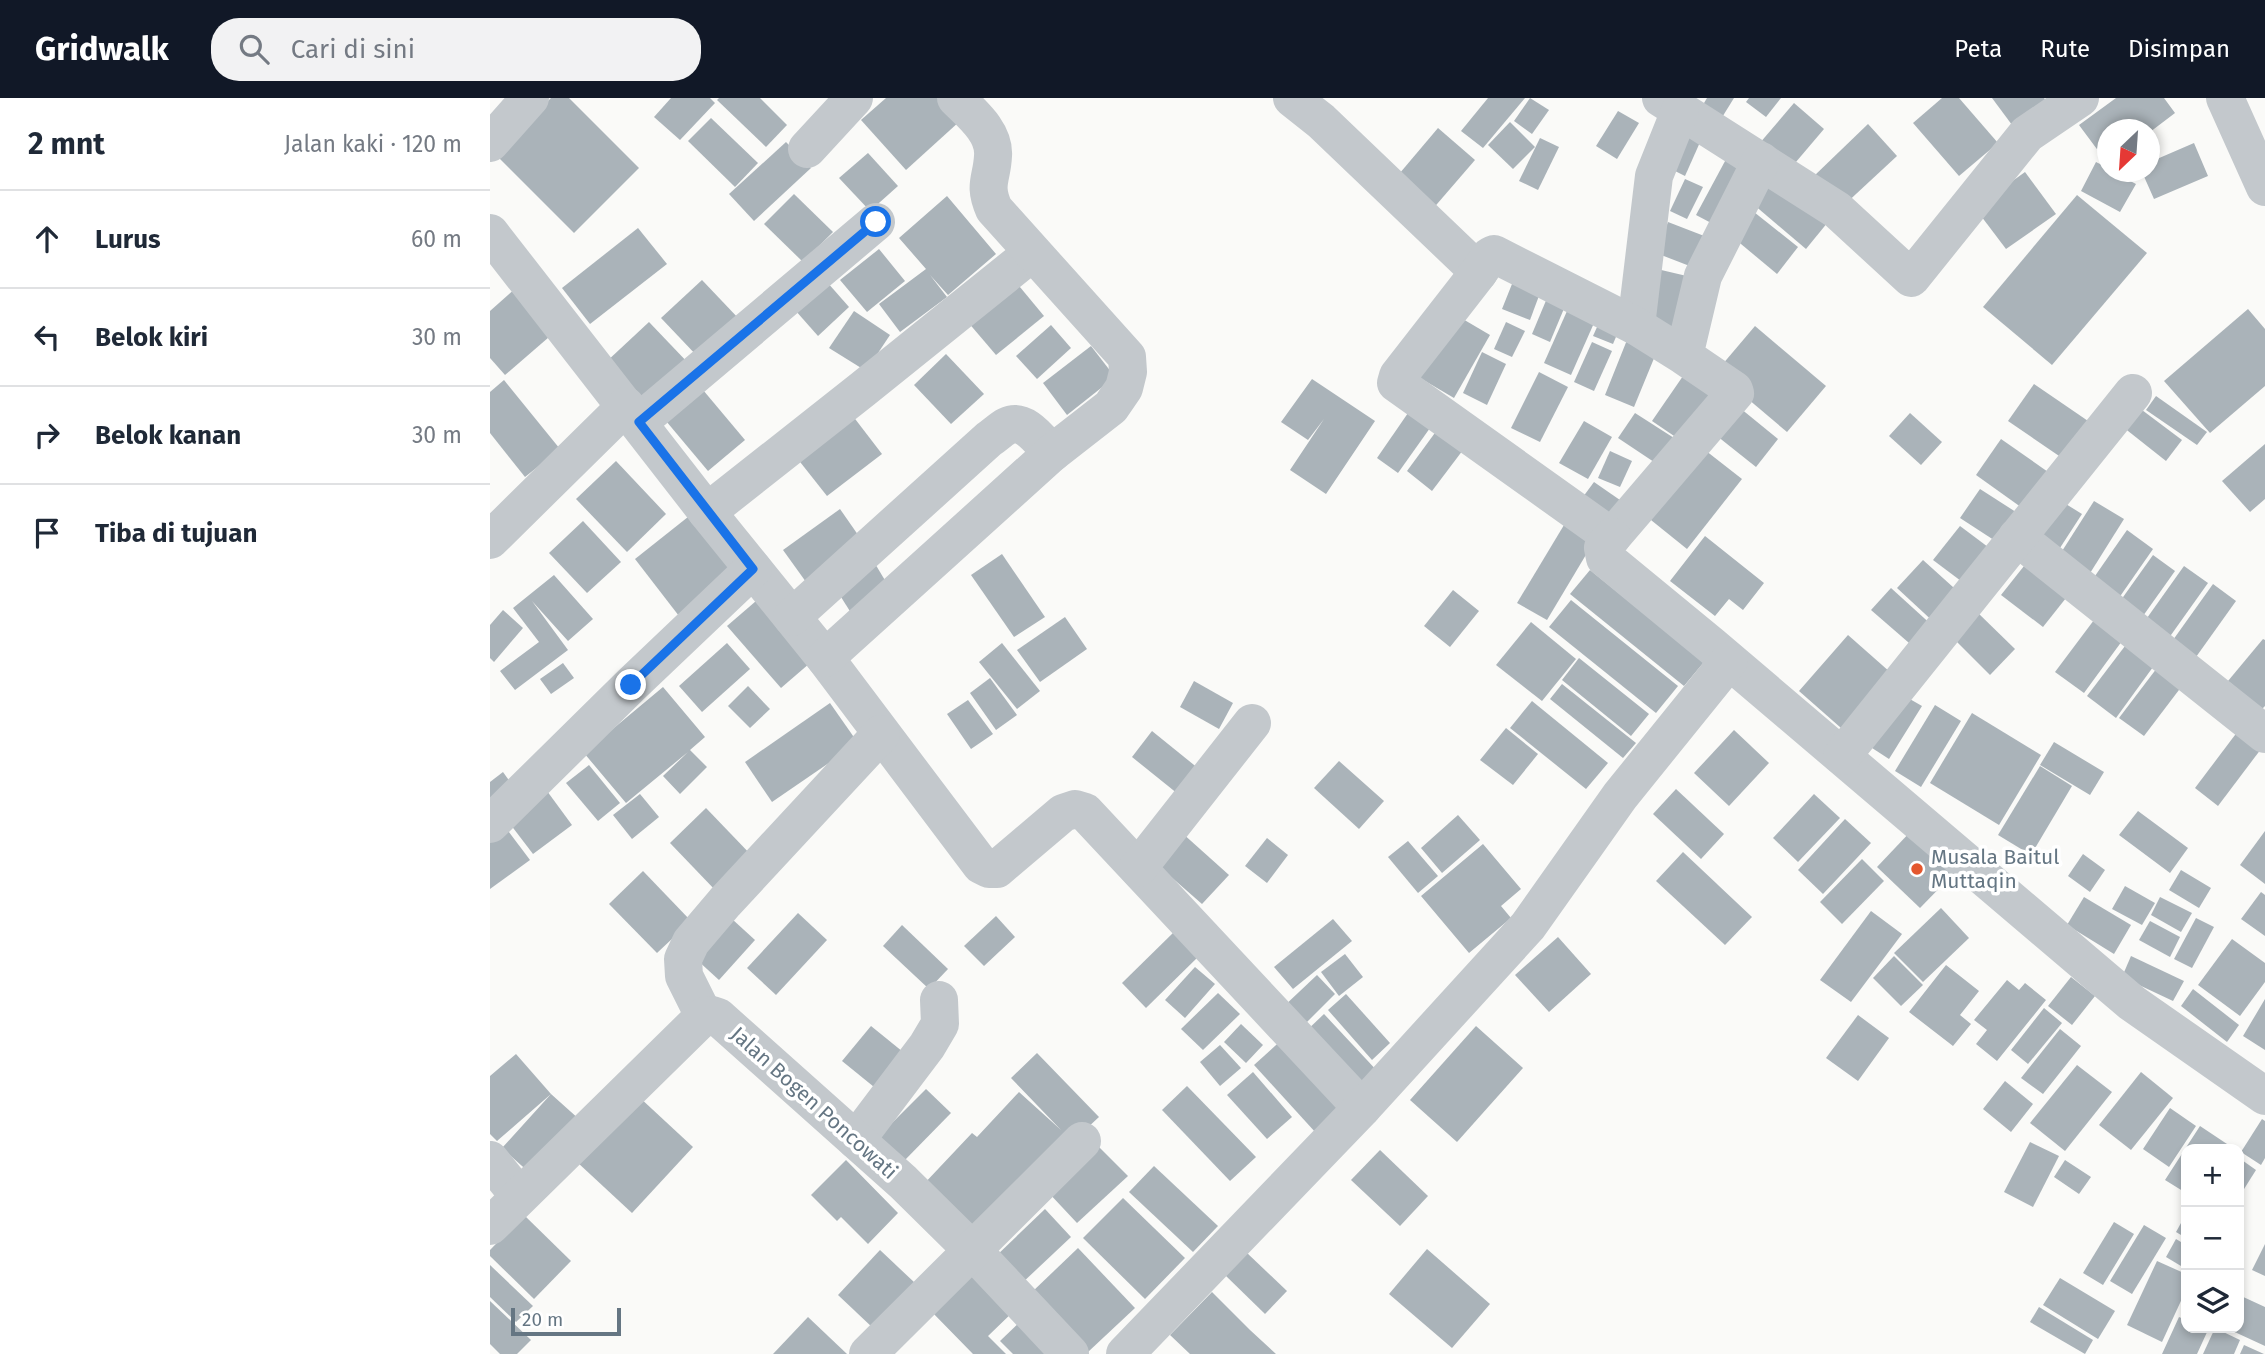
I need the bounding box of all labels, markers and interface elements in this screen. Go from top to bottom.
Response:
search box [211,18,701,81]
text: Gridwalk [35,29,169,69]
icon: search [235,30,273,68]
text: Cari di sini [291,34,415,65]
text: Peta [1954,35,2002,63]
text: Rute [2040,35,2090,63]
text: Disimpan [2128,35,2230,63]
north arrow [2097,119,2160,182]
text: 2 mnt [28,126,105,162]
text: Jalan kaki · 120 m [284,130,462,158]
route start [860,206,891,237]
icon: ahead [28,220,66,258]
text: Lurus [95,224,161,255]
text: 60 m [411,225,462,253]
icon: left [28,318,66,356]
text: Belok kiri [95,322,208,353]
text: 30 m [412,323,462,351]
icon: right [28,416,66,454]
text: Belok kanan [95,420,241,451]
text: 30 m [412,421,462,449]
icon: arrive [28,514,66,552]
text: Tiba di tujuan [95,518,257,549]
route end [615,669,646,700]
place label: Musala Baitul Muttaqin [1931,844,2059,894]
marker: Musala Baitul Muttaqin [1909,861,1925,877]
street label: Jalan Bogen Poncowati [725,1021,903,1185]
map controls [2181,1144,2244,1333]
button: + [2181,1144,2244,1207]
button: − [2181,1207,2244,1270]
button: layers [2181,1270,2244,1333]
scale bar [511,1305,621,1337]
text: 20 m [522,1308,563,1331]

